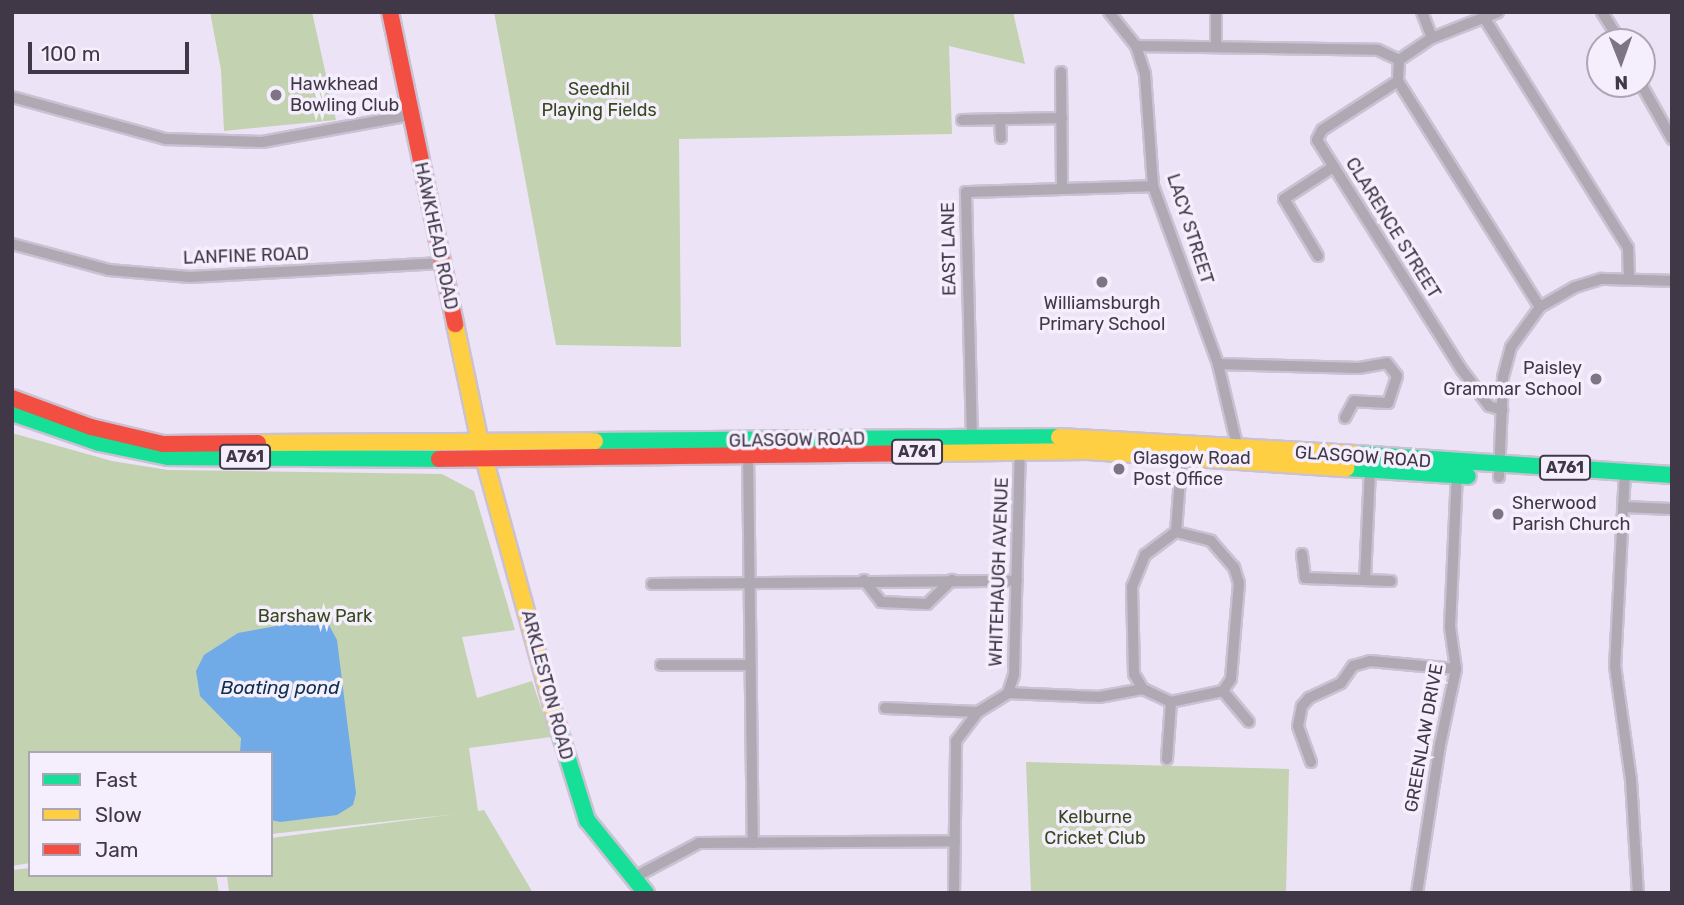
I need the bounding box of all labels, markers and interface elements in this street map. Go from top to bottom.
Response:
scale bar [32,28,192,72]
north arrow [1586,28,1656,98]
text: 100 m [41,41,100,66]
text: N [1614,71,1628,94]
place label: Hawkhead Bowling Club [290,74,399,116]
park label: Seedhil Playing Fields [541,79,657,122]
marker: Hawkhead Bowling Club [268,87,284,103]
street label: CLARENCE STREET [1341,153,1445,303]
street label: HAWKHEAD ROAD [410,160,462,312]
street label: LACY STREET [1162,171,1218,287]
street label: EAST LANE [937,202,961,296]
street label: LANFINE ROAD [183,243,309,269]
marker: Williamsburgh Primary School [1094,274,1110,290]
place label: Williamsburgh Primary School [1038,293,1166,336]
place label: Paisley Grammar School [1443,358,1582,400]
marker: Paisley Grammar School [1588,371,1604,387]
street label: GLASGOW ROAD [728,428,866,452]
road number: A761 [891,440,943,464]
street label: GLASGOW ROAD [1294,441,1432,473]
road number: A761 [219,445,271,470]
place label: Glasgow Road Post Office [1133,448,1251,490]
road number: A761 [1539,456,1591,481]
marker: Glasgow Road Post Office [1111,461,1127,477]
street label: WHITEHAUGH AVENUE [985,477,1013,667]
place label: Sherwood Parish Church [1512,493,1630,536]
marker: Sherwood Parish Church [1490,506,1506,522]
park label: Barshaw Park [257,605,373,627]
street label: ARKLESTON ROAD [517,608,577,762]
street label: GREENLAW DRIVE [1400,662,1448,814]
water label: Boating pond [220,677,340,699]
legend [28,751,273,877]
text: Fast [95,767,137,792]
text: Slow [95,802,142,827]
park label: Kelburne Cricket Club [1044,807,1146,850]
text: Jam [95,837,139,862]

